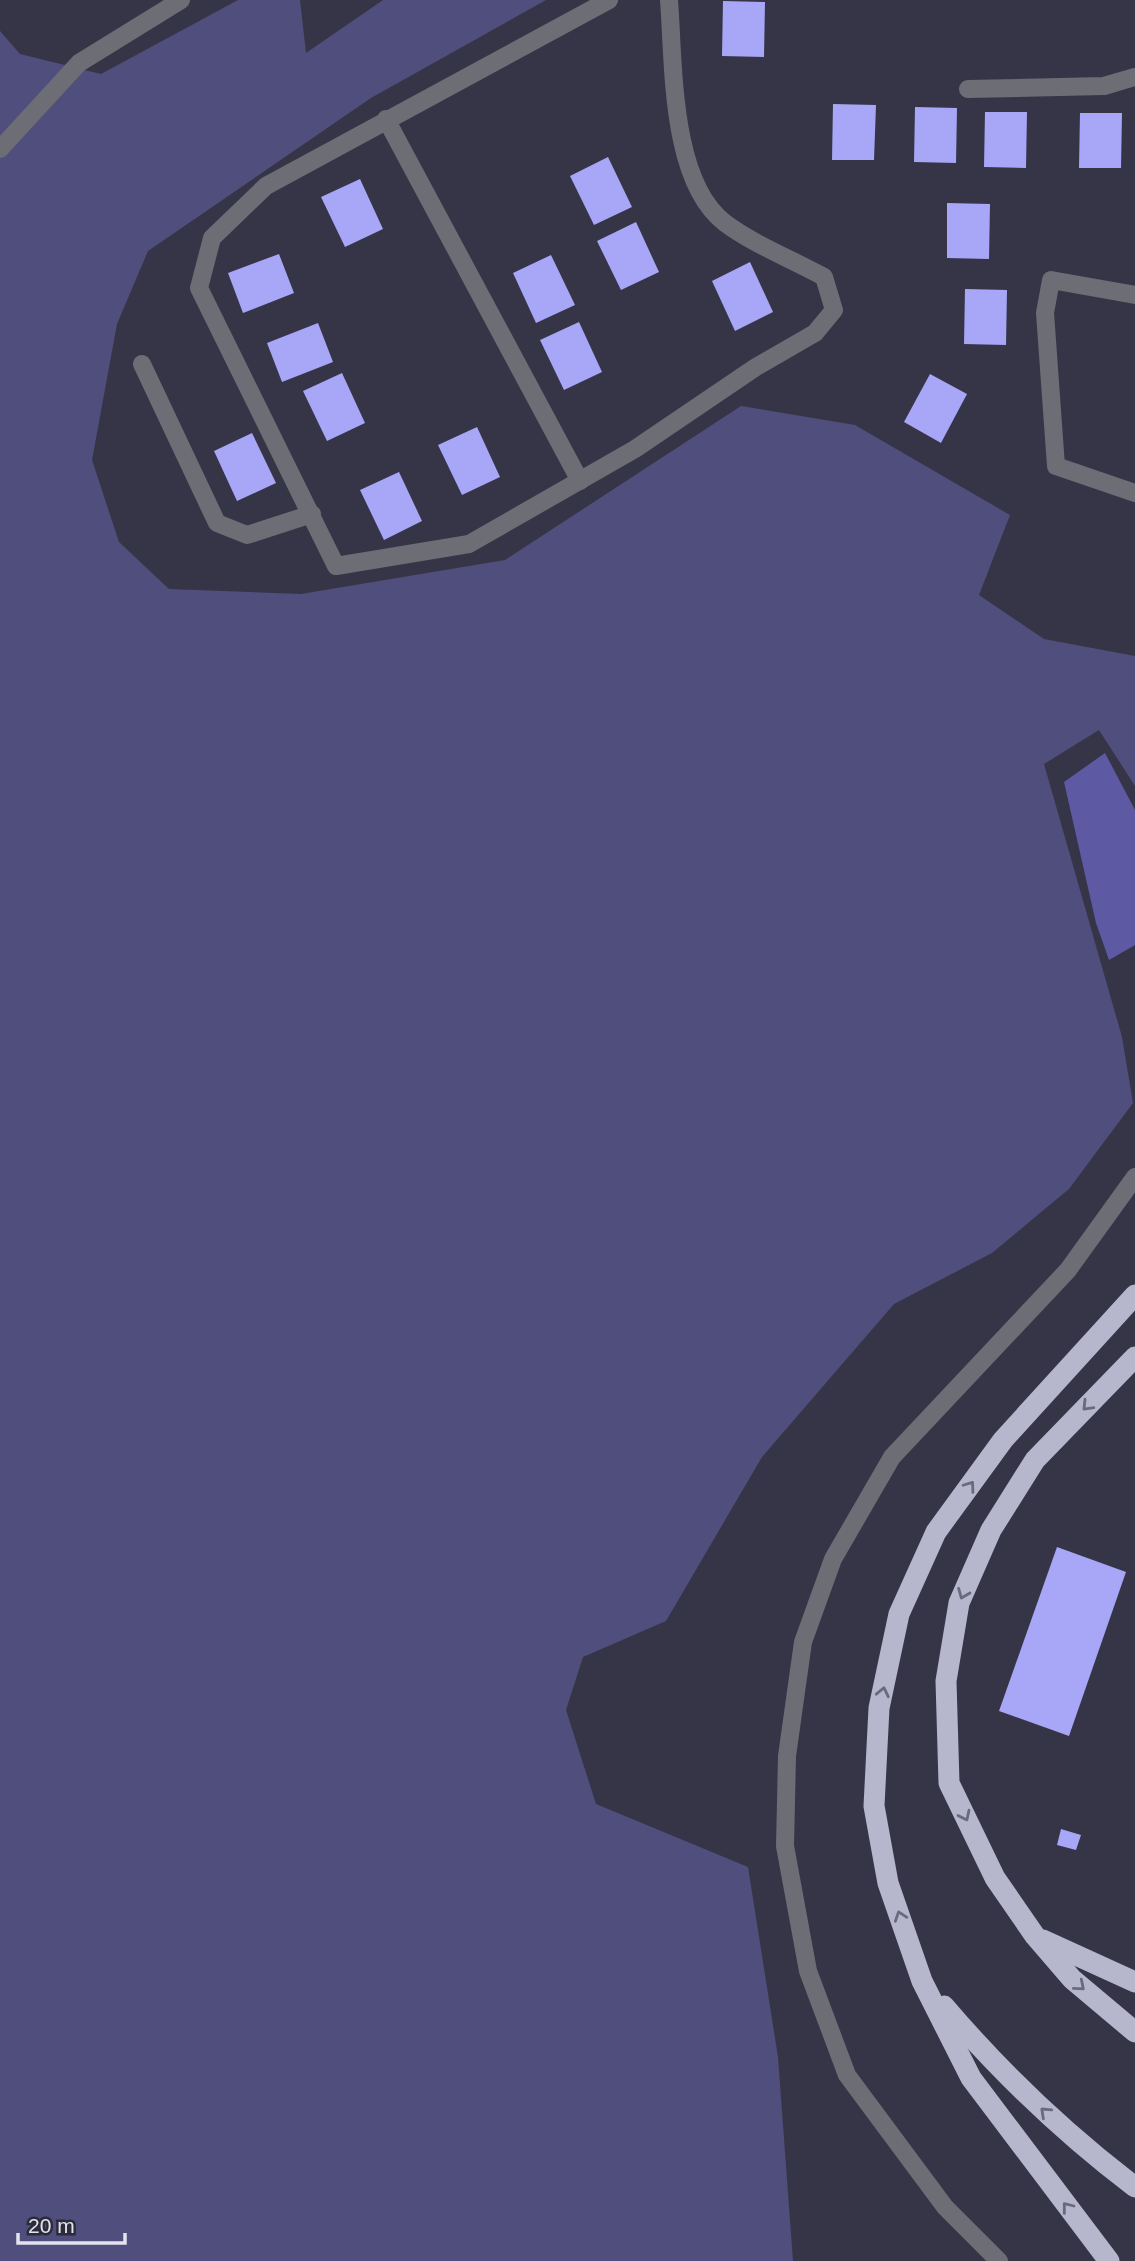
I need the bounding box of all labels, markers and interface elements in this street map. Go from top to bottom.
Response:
one-way arrow [1083,1398,1096,1411]
one-way arrow [962,1481,974,1494]
one-way arrow [957,1587,971,1599]
one-way arrow [874,1687,889,1699]
one-way arrow [956,1809,970,1821]
one-way arrow [894,1911,908,1923]
one-way arrow [1073,1978,1085,1991]
one-way arrow [1040,2108,1053,2120]
scale bar [18,2202,124,2246]
one-way arrow [1062,2203,1075,2215]
text: 20 m [28,2214,75,2237]

